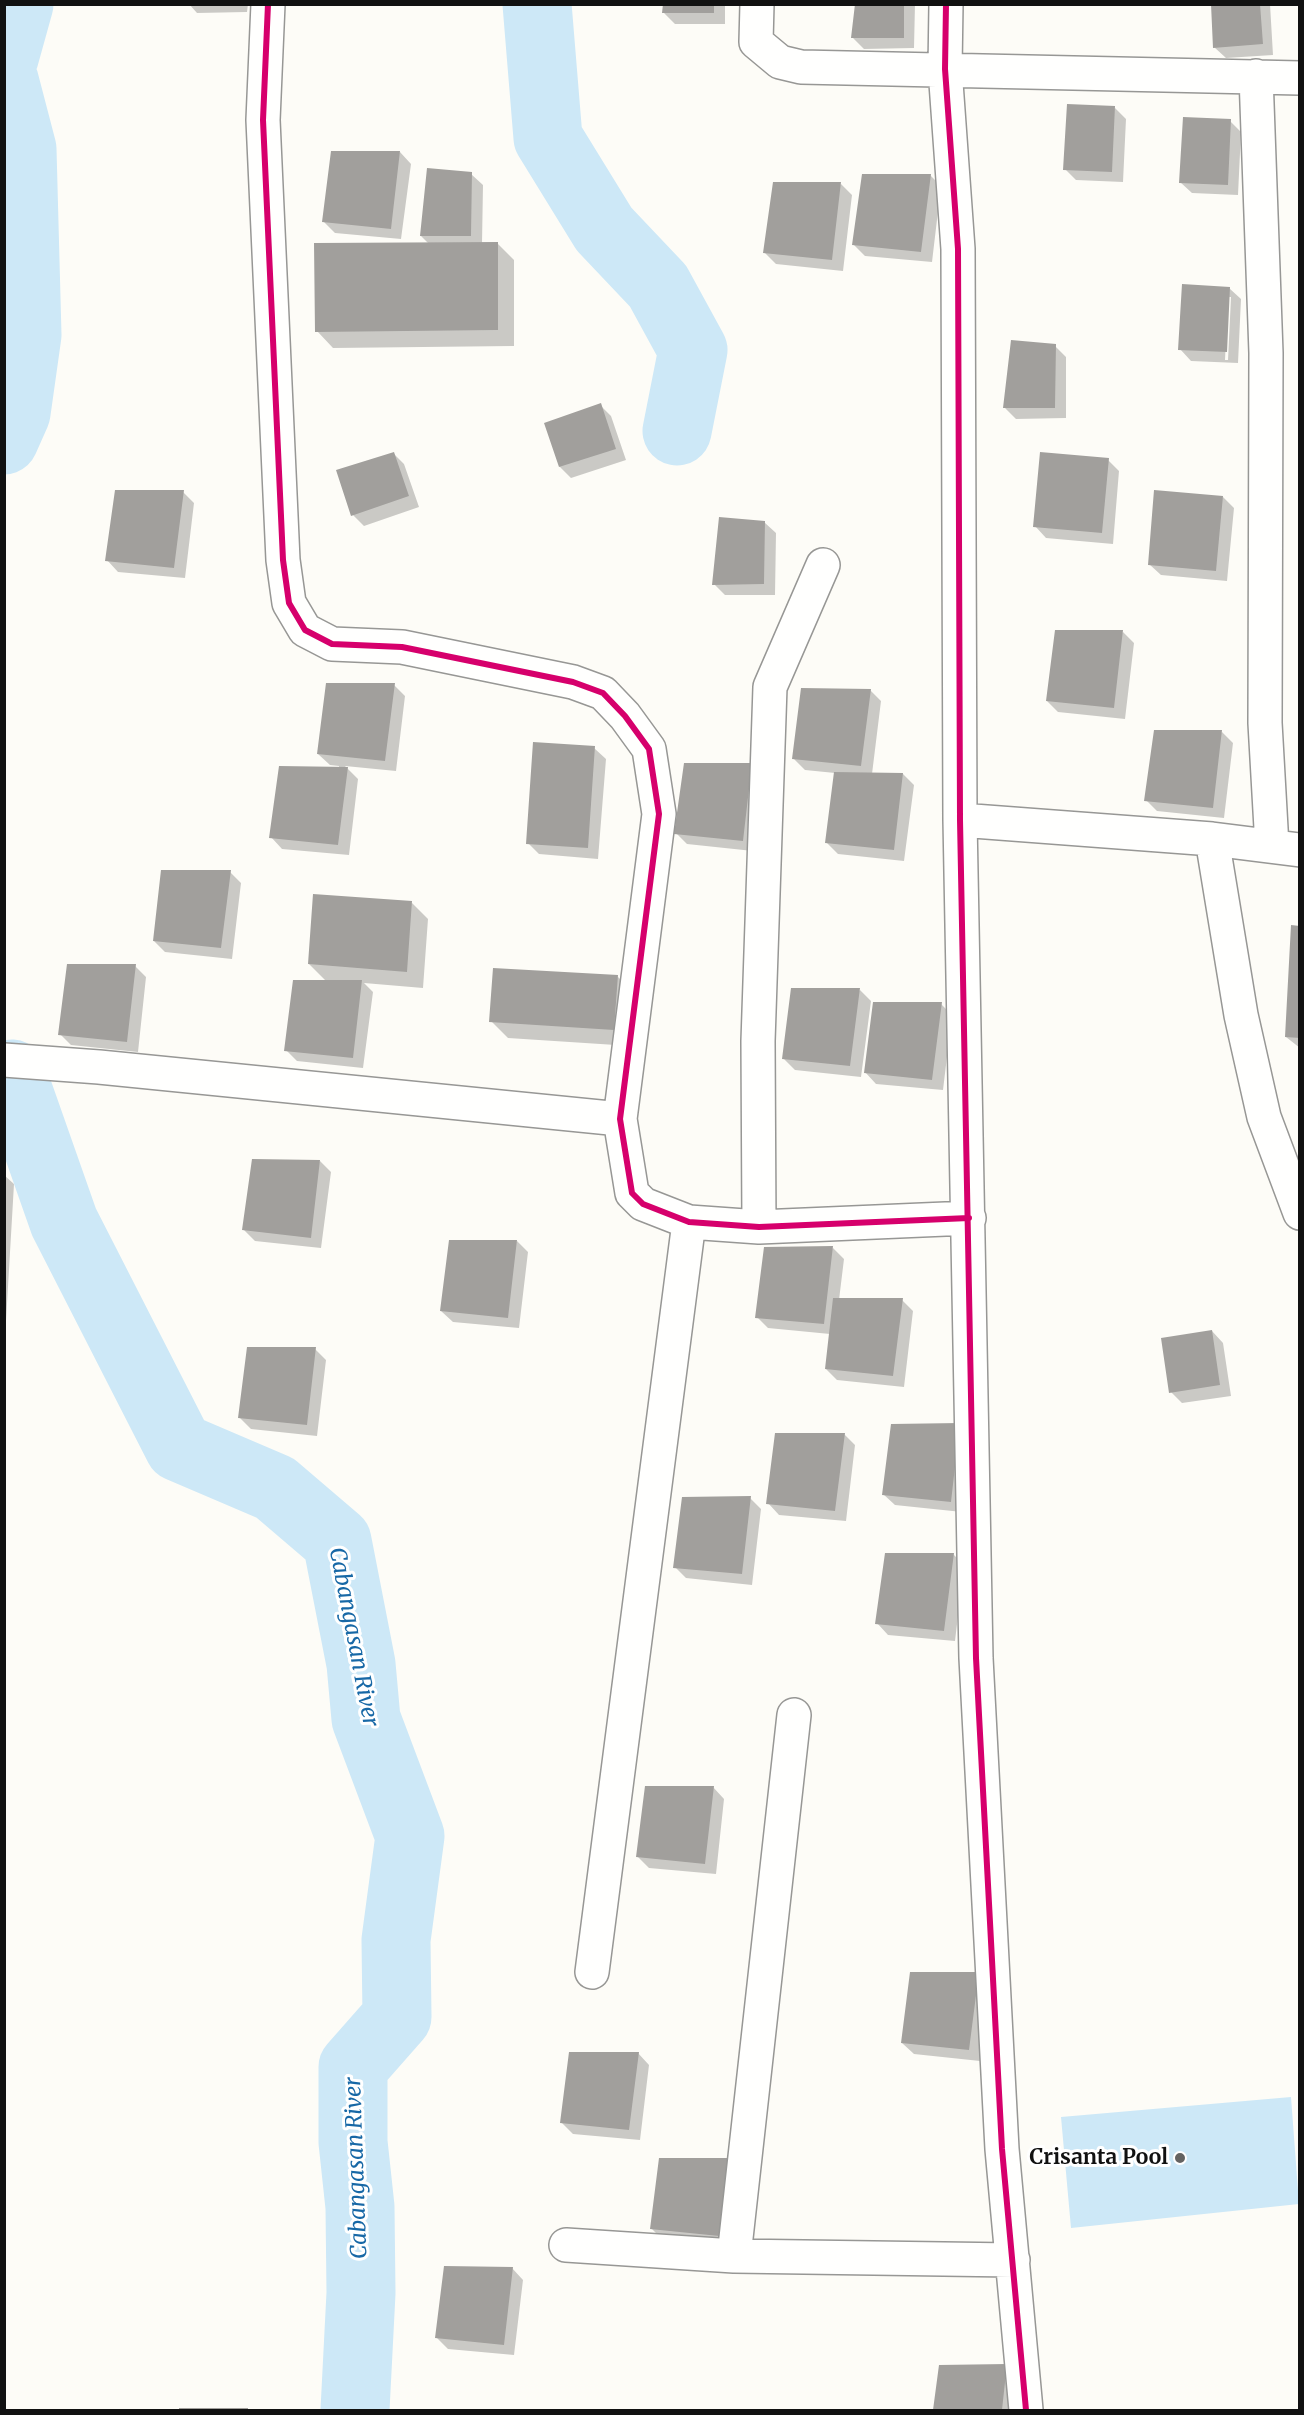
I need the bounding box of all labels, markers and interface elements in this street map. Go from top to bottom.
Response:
water label: Cabangasan River [323,1545,383,1729]
water label: Cabangasan River [341,2077,373,2259]
place label: Crisanta Pool [1030,2145,1168,2171]
marker: Crisanta Pool [1173,2151,1187,2165]

